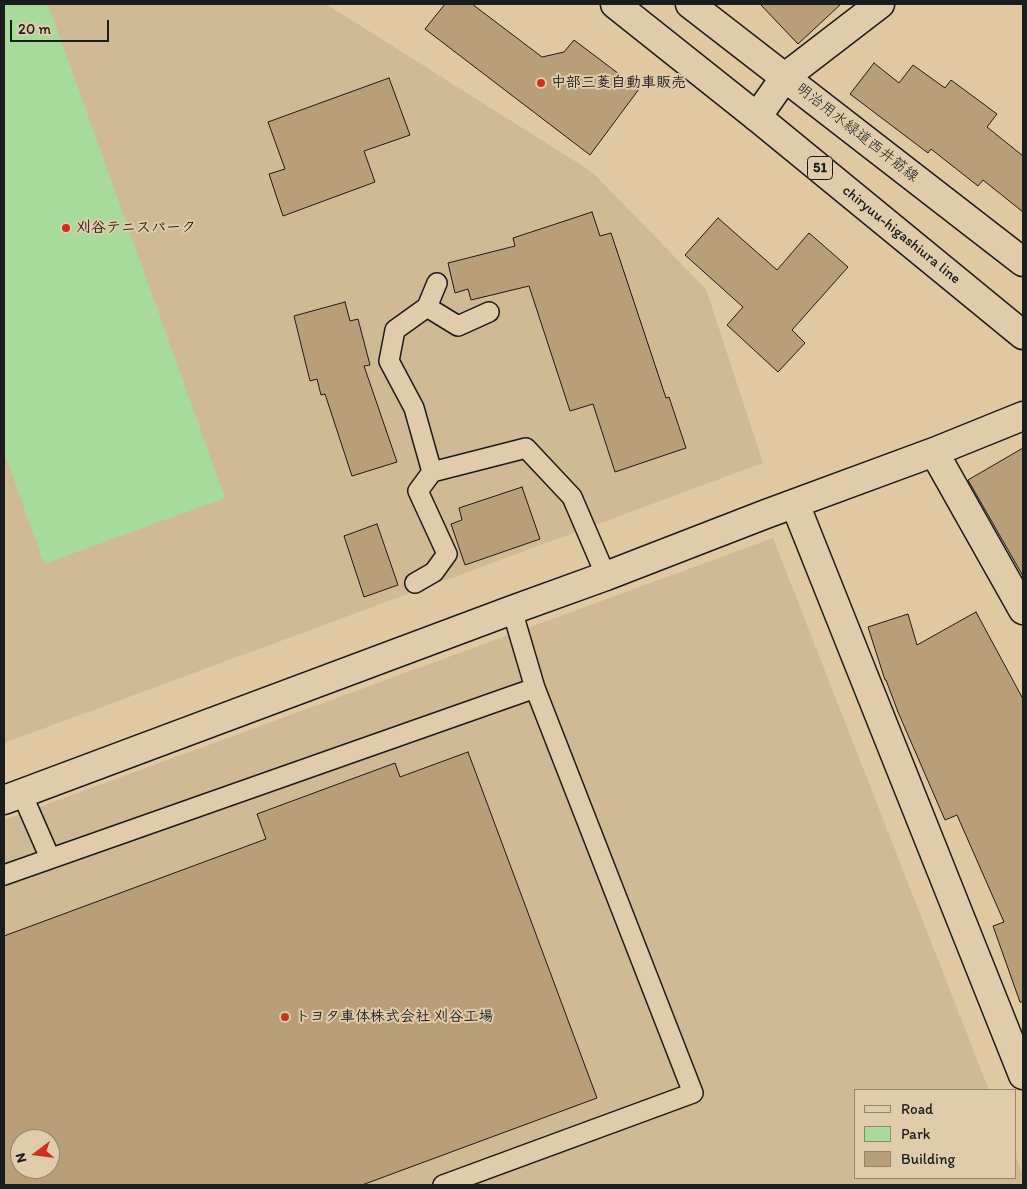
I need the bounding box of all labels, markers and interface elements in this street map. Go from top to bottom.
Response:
scale bar [12,10,111,42]
text: 20 m [18,20,51,38]
place label: 中部三菱自動車販売 [551,74,686,92]
marker: 中部三菱自動車販売 [535,77,547,89]
street label: 明治用水緑道西井筋線 [792,80,922,186]
road number: 51 [808,156,832,180]
street label: chiryuu-higashiura line [838,182,964,288]
place label: 刈谷テニスパーク [76,219,196,237]
marker: 刈谷テニスパーク [60,222,72,234]
place label: トヨタ車体株式会社 刈谷工場 [295,1008,493,1026]
marker: トヨタ車体株式会社 刈谷工場 [279,1011,291,1023]
legend [854,1089,1017,1179]
text: Road [901,1100,933,1118]
text: Park [901,1125,931,1143]
north arrow [10,1129,60,1179]
text: Building [901,1150,955,1168]
text: N [12,1151,30,1165]

